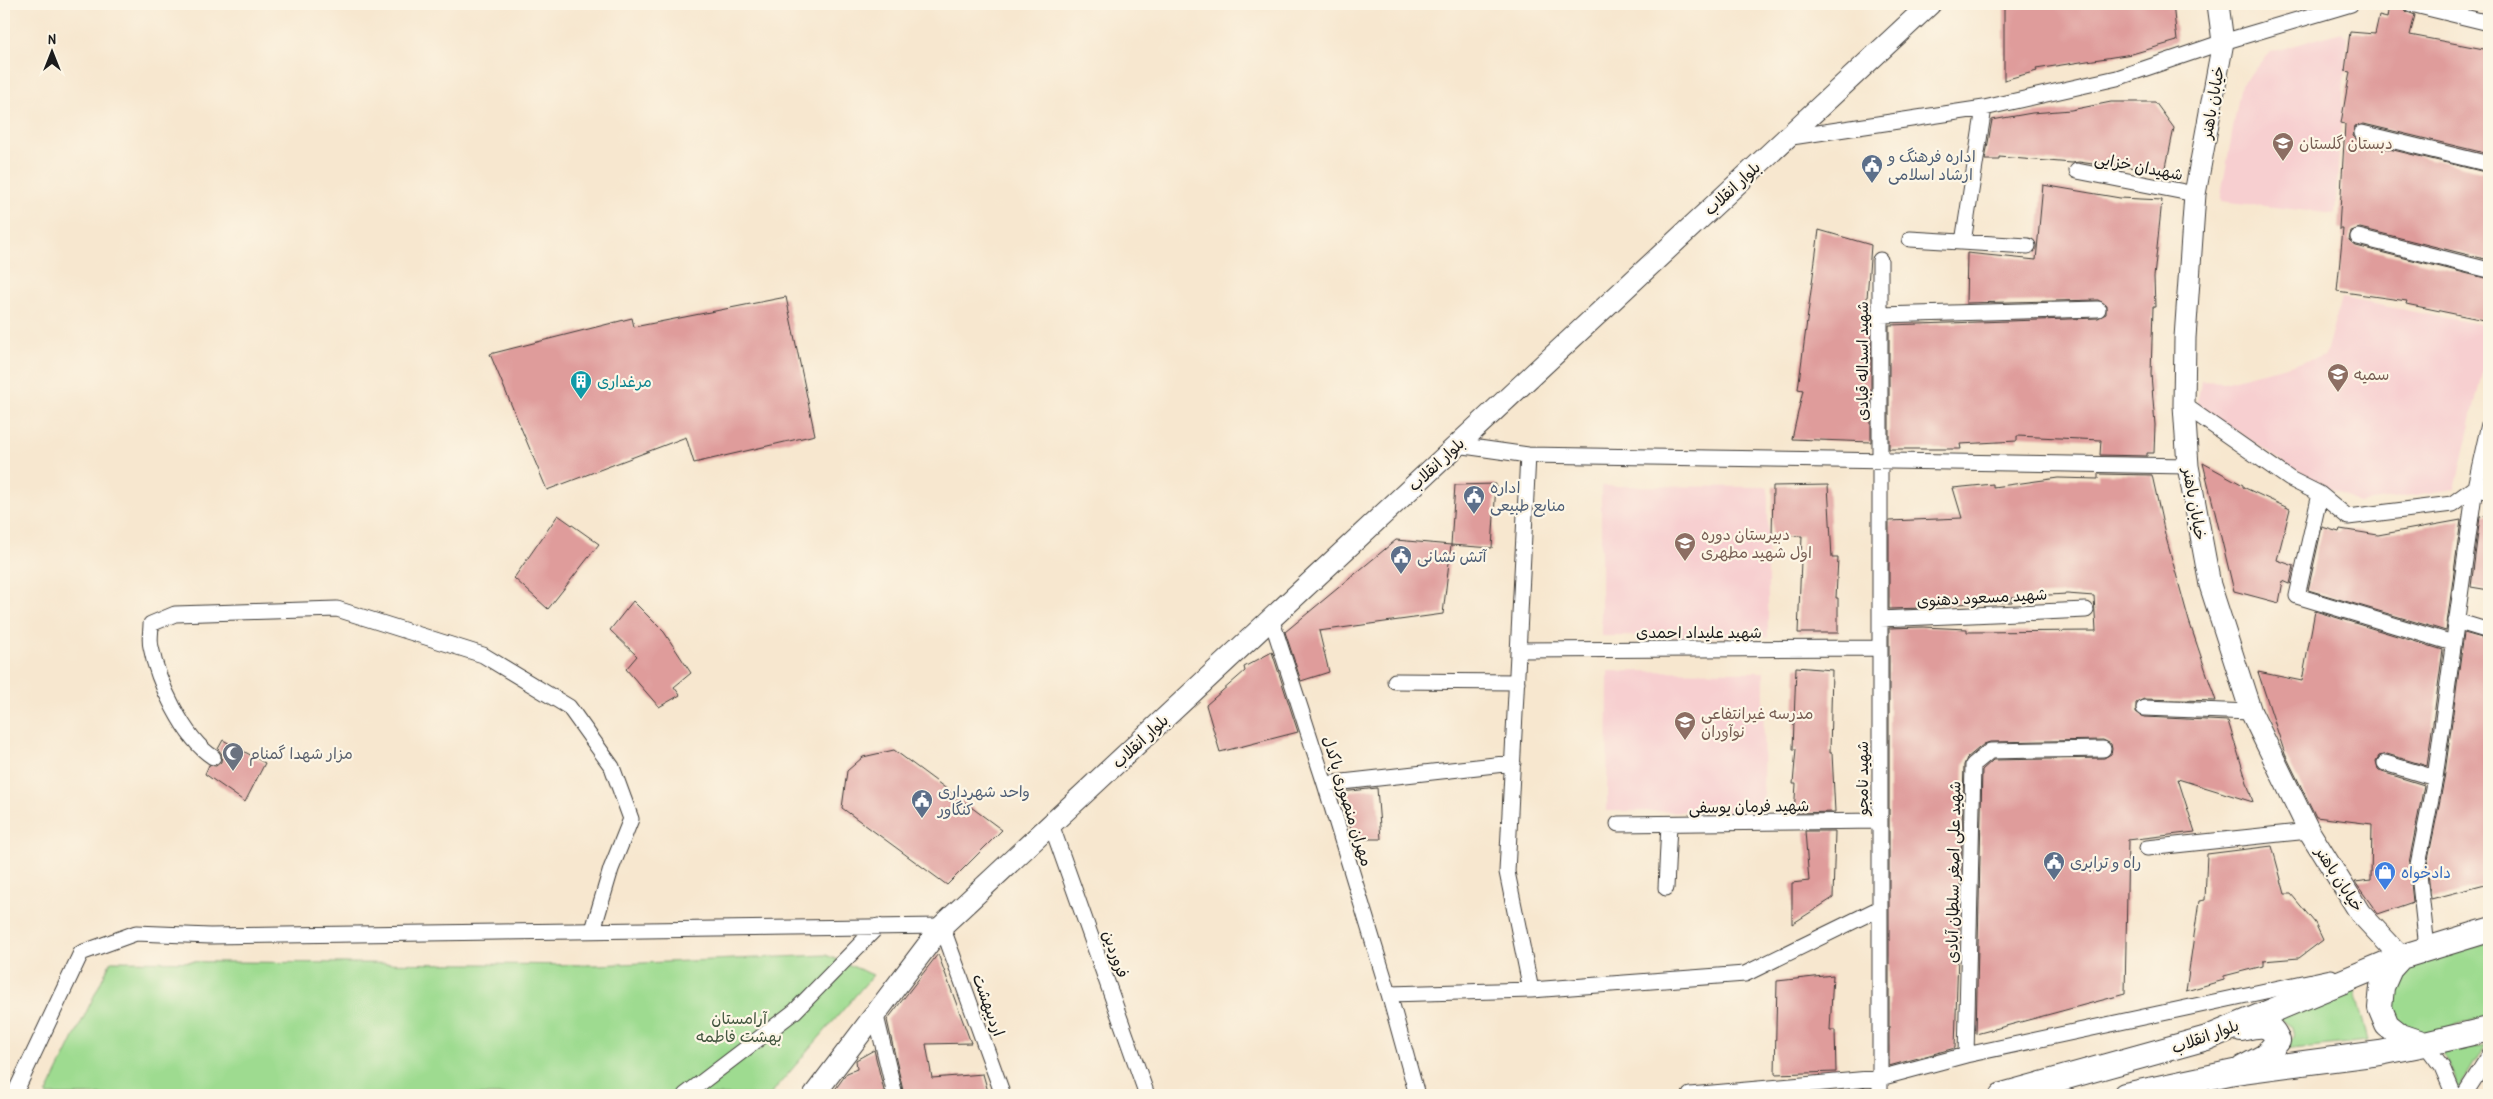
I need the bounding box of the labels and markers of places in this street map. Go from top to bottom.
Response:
school or university icon: دبستان گلستان [2271,131,2295,162]
place label: دبستان گلستان [2299,132,2393,154]
place label: اداره فرهنگ و ارشاد اسلامی [1886,145,1976,185]
public building icon: اداره فرهنگ و ارشاد اسلامی [1860,153,1884,184]
school or university icon: سمیه [2326,362,2350,393]
place label: سمیه [2354,363,2389,385]
building icon: مرغداری [569,369,593,400]
place label: مرغداری [597,370,652,392]
place label: اداره منابع طبیعی [1490,476,1565,517]
public building icon: اداره منابع طبیعی [1462,484,1486,515]
place label: دبیرستان دوره اول شهید مطهری [1701,523,1812,563]
school or university icon: دبیرستان دوره اول شهید مطهری [1673,531,1697,562]
public building icon: آتش نشانی [1389,544,1413,575]
place label: آتش نشانی [1417,545,1488,567]
place label: مدرسه غیرانتفاعی نوآوران [1701,702,1813,742]
school or university icon: مدرسه غیرانتفاعی نوآوران [1673,710,1697,741]
mosque icon: مزار شهدا گمنام [221,741,245,772]
place label: مزار شهدا گمنام [249,742,353,766]
place label: واحد شهرداری کنگاور [936,780,1030,820]
public building icon: واحد شهرداری کنگاور [910,788,934,819]
public building icon: راه و ترابری [2042,850,2066,881]
place label: راه و ترابری [2070,851,2141,873]
shop icon: دادخواه [2373,860,2397,891]
place label: دادخواه [2401,861,2451,883]

